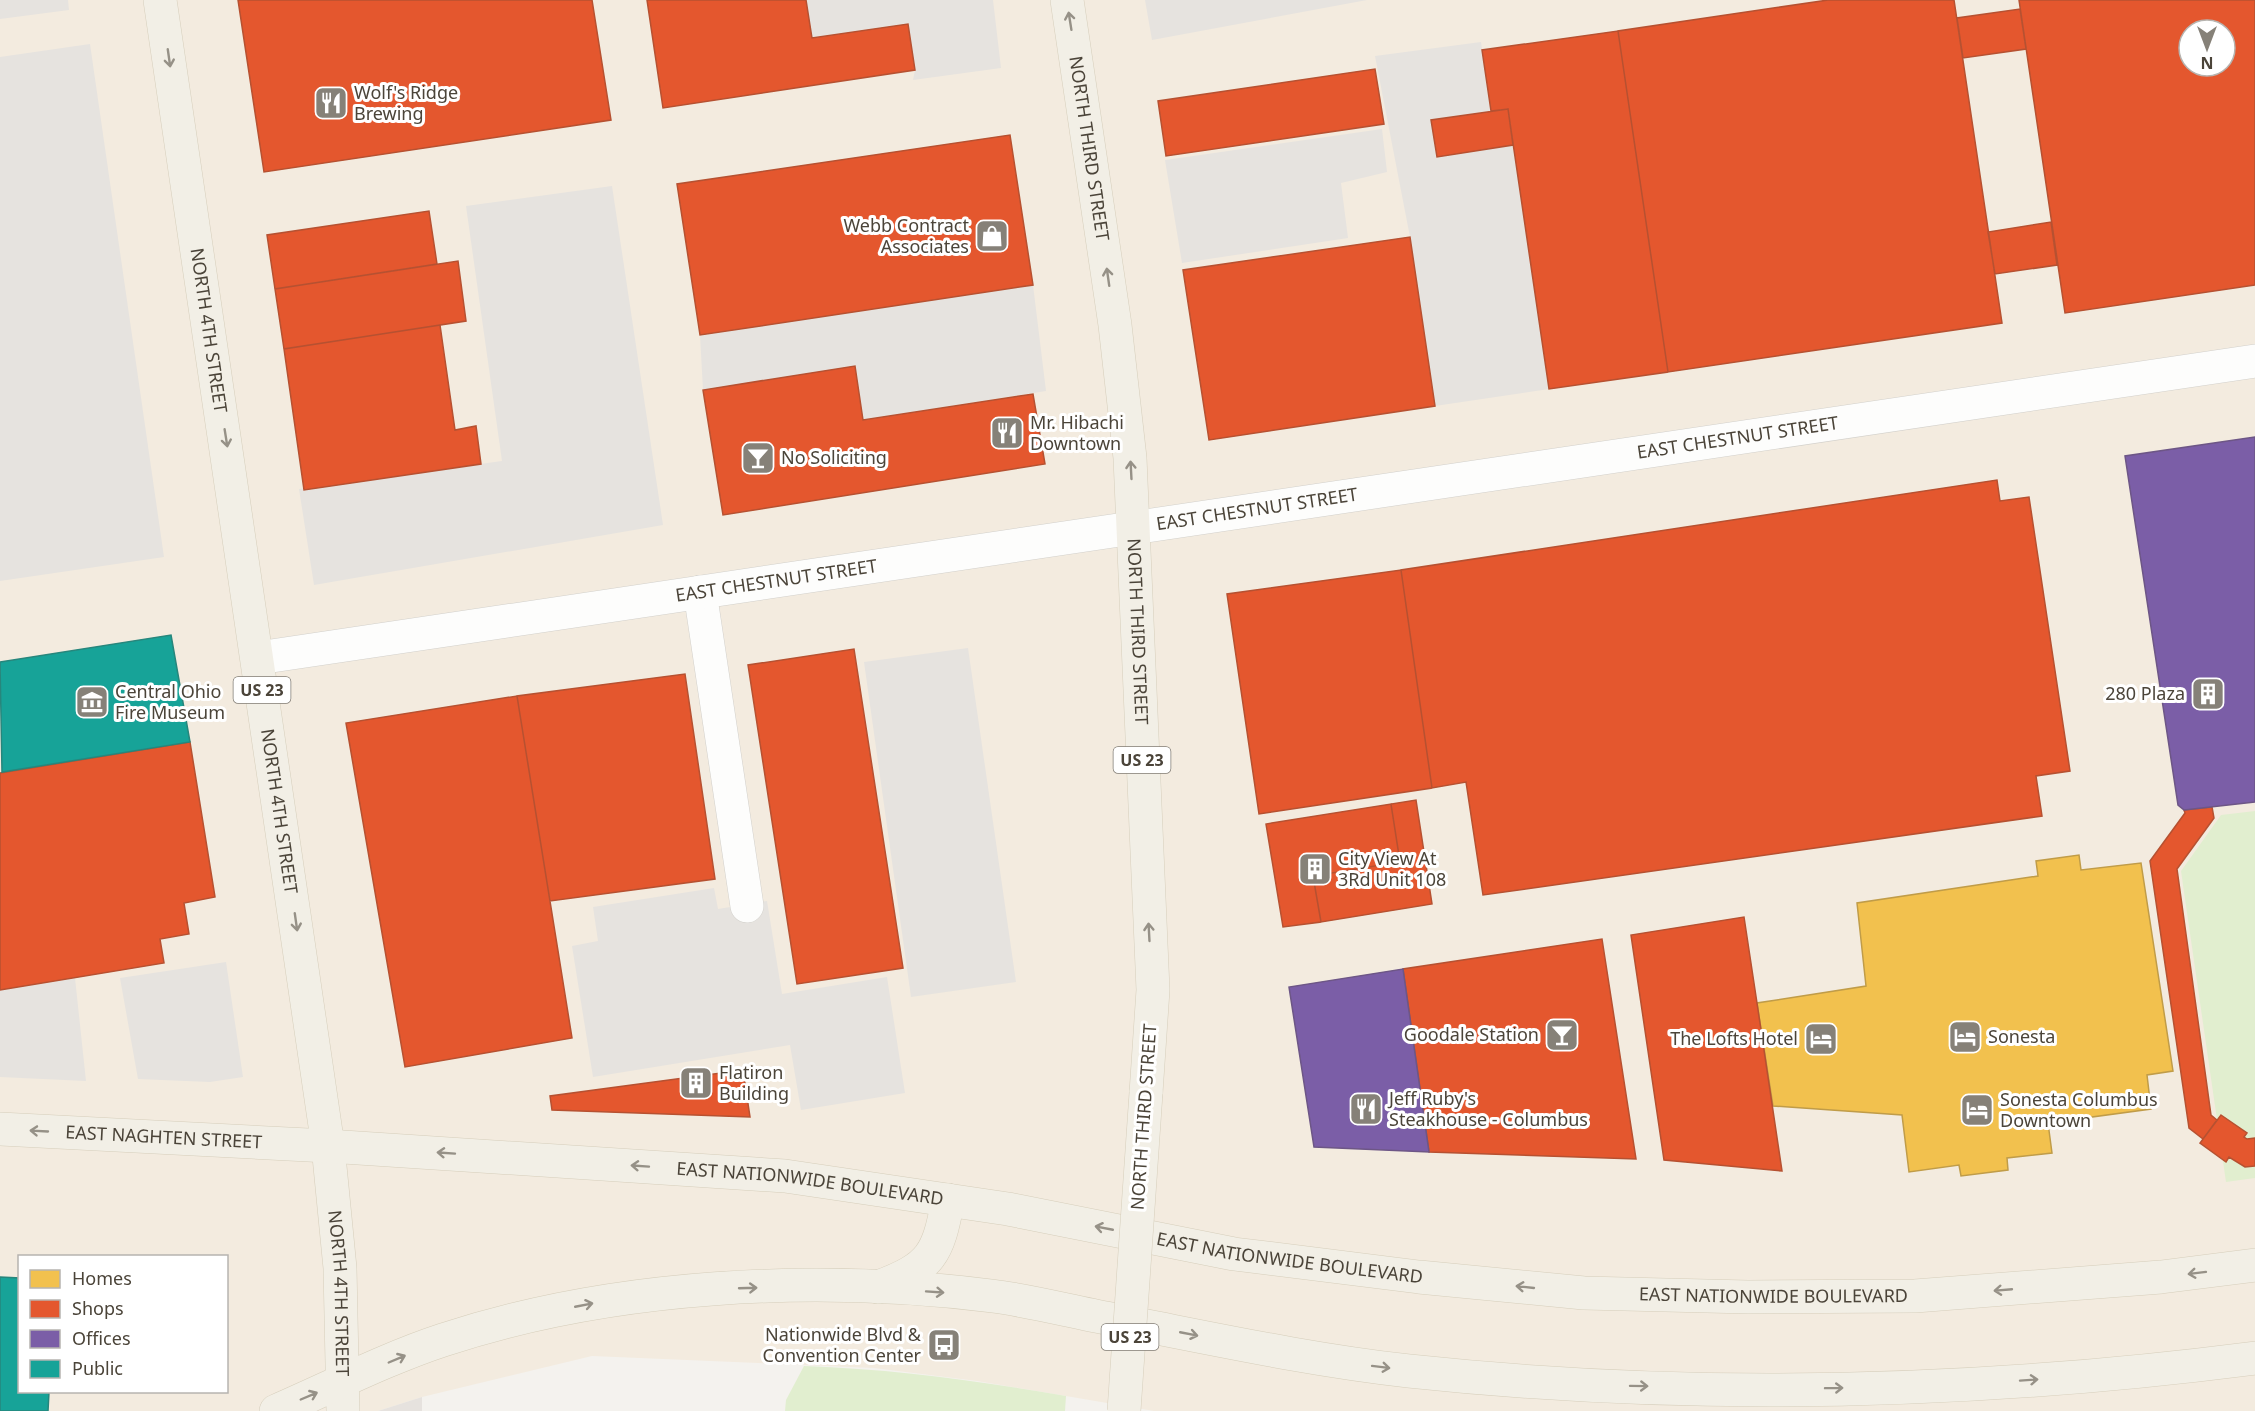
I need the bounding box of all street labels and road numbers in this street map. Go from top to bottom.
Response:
street label: NORTH THIRD STREET [1064,54,1115,242]
street label: NORTH 4TH STREET [185,246,233,414]
street label: EAST CHESTNUT STREET [1635,410,1840,464]
street label: EAST CHESTNUT STREET [1154,482,1359,535]
street label: NORTH THIRD STREET [1122,538,1155,725]
street label: EAST CHESTNUT STREET [674,553,879,607]
road number: US 23 [234,677,290,703]
street label: NORTH 4TH STREET [256,727,304,895]
road number: US 23 [1114,747,1170,773]
street label: NORTH THIRD STREET [1125,1023,1161,1211]
street label: EAST NAGHTEN STREET [65,1119,263,1154]
street label: EAST NATIONWIDE BOULEVARD [676,1156,945,1210]
street label: NORTH 4TH STREET [323,1209,355,1377]
street label: EAST NATIONWIDE BOULEVARD [1155,1226,1424,1288]
street label: EAST NATIONWIDE BOULEVARD [1639,1281,1908,1308]
road number: US 23 [1102,1324,1158,1350]

